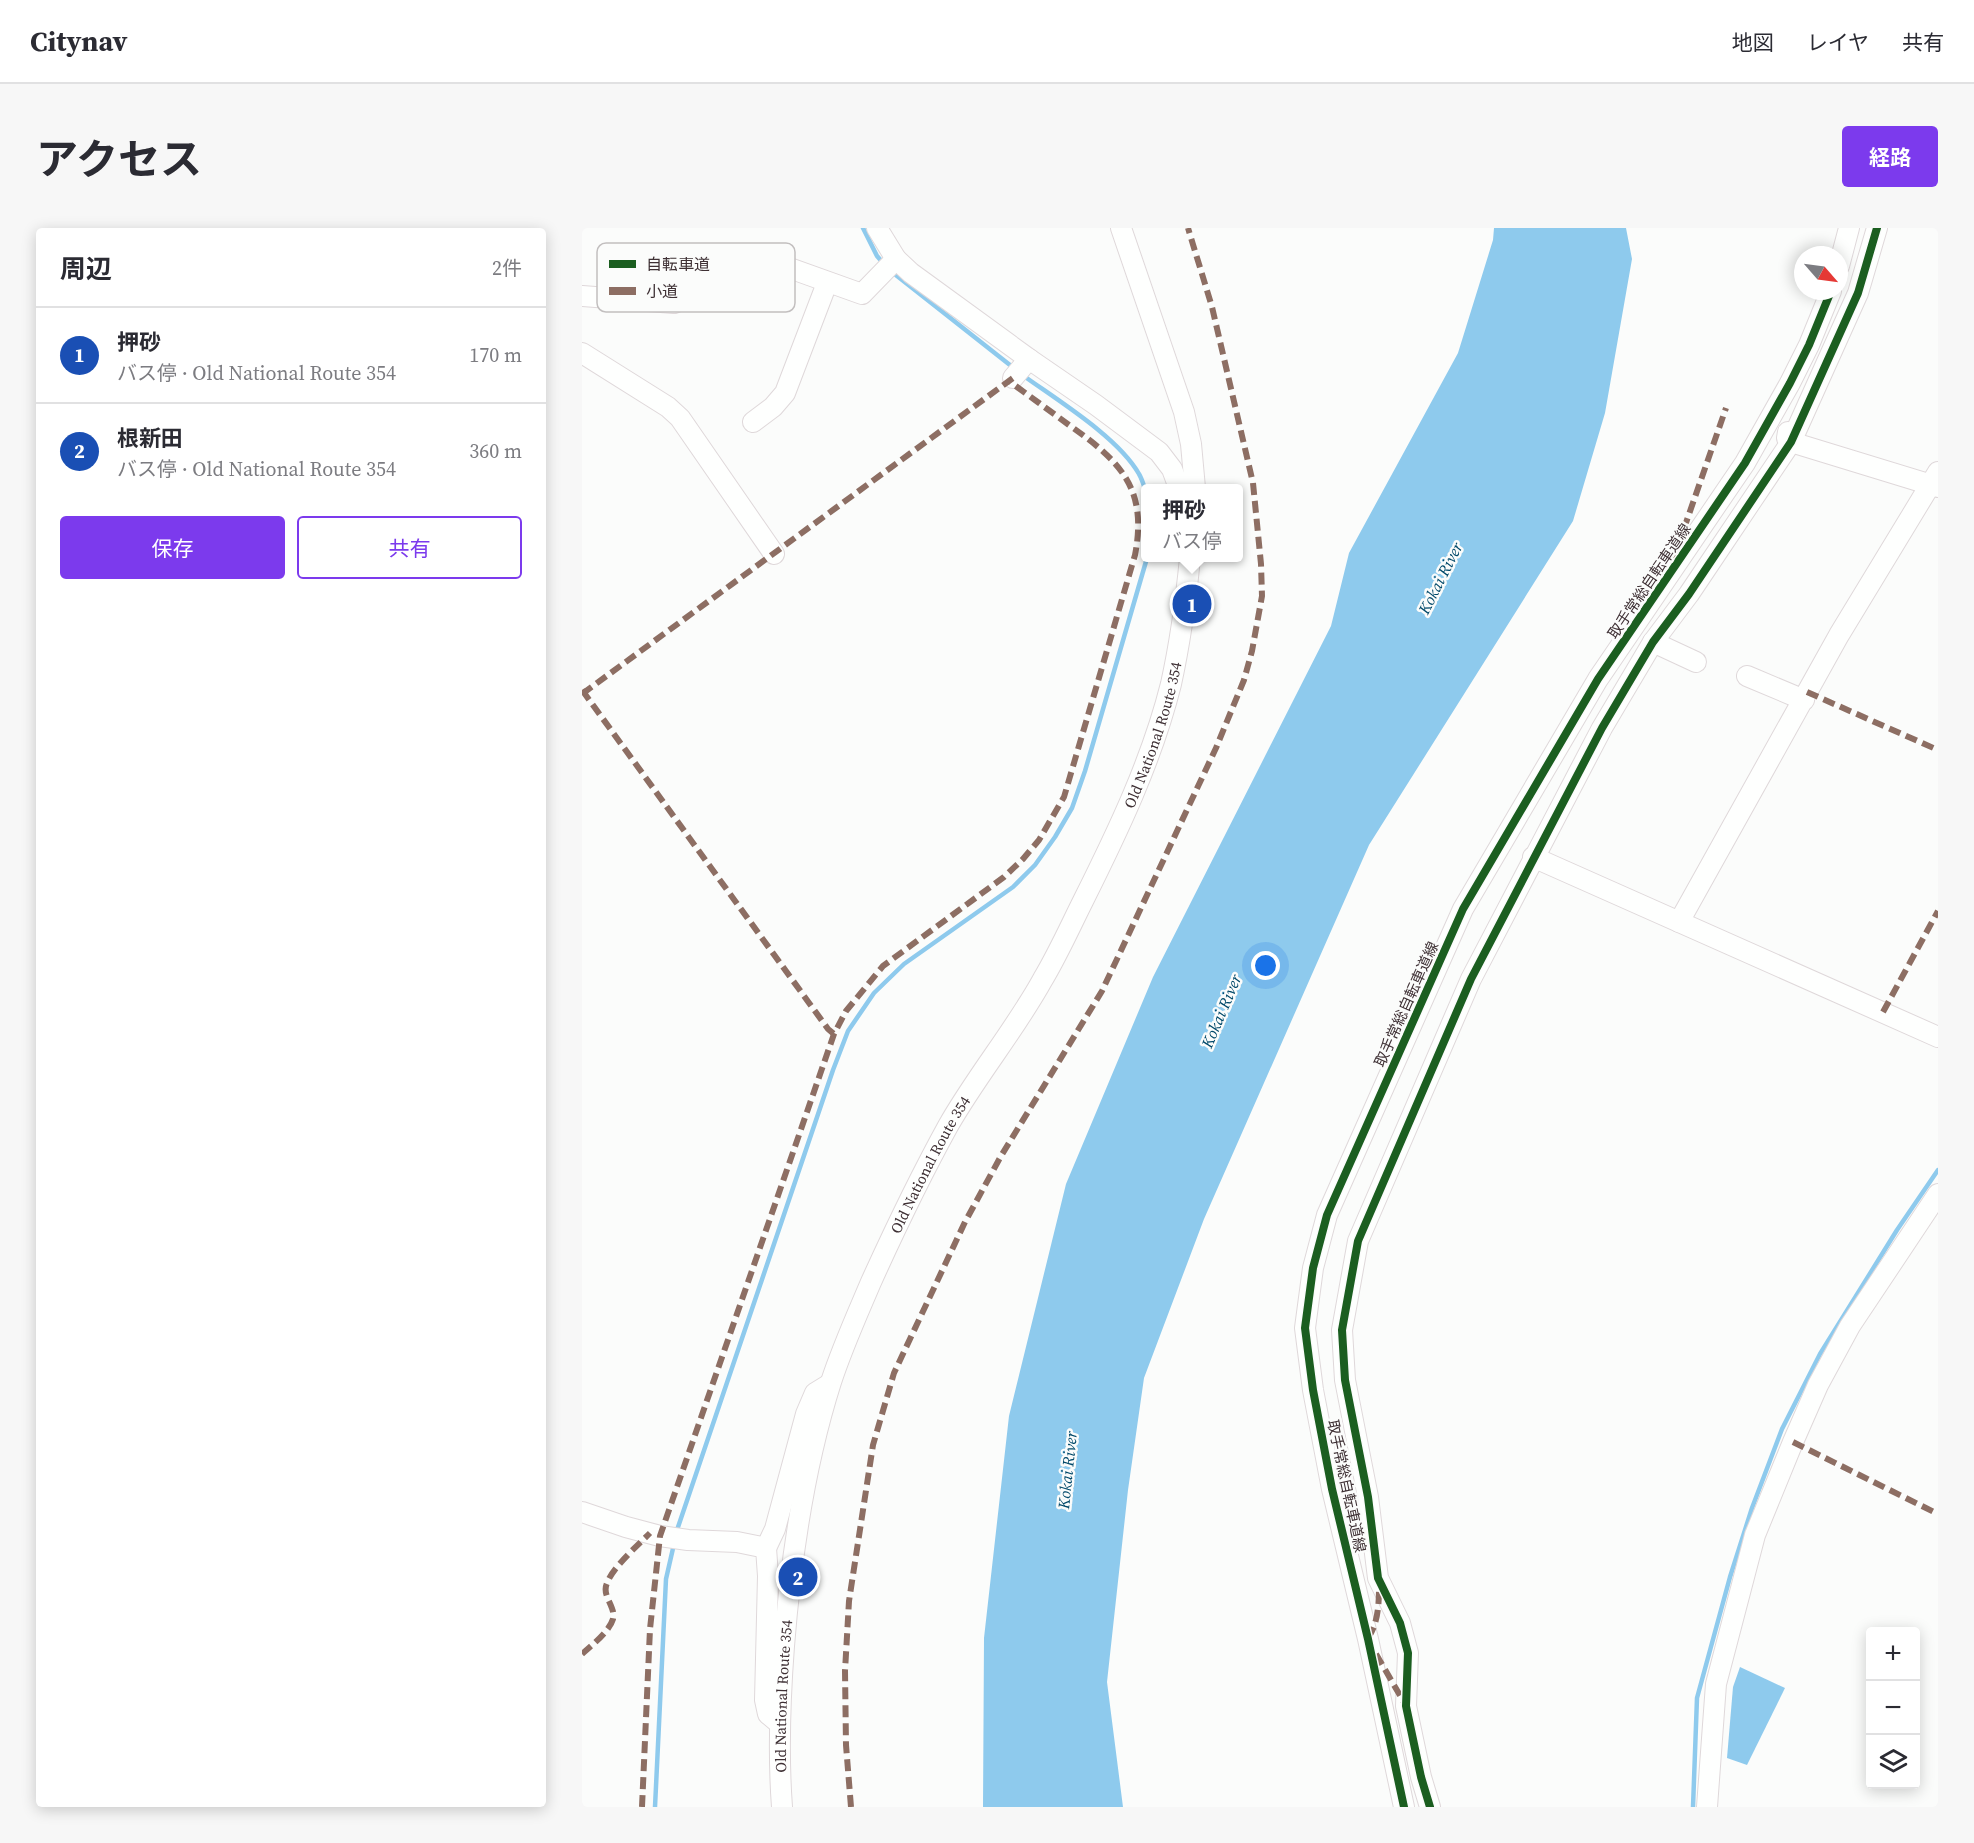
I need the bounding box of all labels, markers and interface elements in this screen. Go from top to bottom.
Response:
text: Citynav [30,22,127,60]
text: 地図 [1732,28,1774,57]
text: レイヤ [1807,28,1869,57]
text: 共有 [1902,28,1944,57]
button: 経路 [1842,126,1938,187]
text: アクセス [36,130,202,188]
legend [597,243,795,312]
north arrow [1794,246,1848,300]
text: 周辺 [60,251,112,287]
text: 自転車道 [646,253,710,275]
text: 2件 [492,254,522,282]
text: 小道 [646,280,678,302]
text: 押砂 [117,327,161,357]
text: 1 [74,341,85,369]
text: 170 m [469,341,522,369]
text: バス停 · Old National Route 354 [117,359,396,387]
text: 根新田 [117,423,183,453]
text: 2 [74,437,85,465]
text: 360 m [469,437,522,465]
text: バス停 · Old National Route 354 [117,455,396,483]
popup [1141,484,1243,562]
text: 押砂 [1162,495,1206,525]
button: 保存 [60,516,285,579]
button: 共有 [297,516,522,579]
street label: 取手常総自転車道線 [1603,519,1695,643]
text: バス停 [1162,527,1222,555]
water label: Kokai River [1412,538,1468,619]
pin: 1 [1172,582,1212,626]
street label: Old National Route 354 [1118,660,1186,811]
street label: 取手常総自転車道線 [1369,938,1443,1070]
your location [1251,951,1280,980]
water label: Kokai River [1195,970,1247,1052]
street label: Old National Route 354 [885,1091,975,1237]
street label: 取手常総自転車道線 [1323,1418,1371,1554]
water label: Kokai River [1052,1429,1082,1511]
pin: 2 [778,1554,818,1600]
street label: Old National Route 354 [769,1618,797,1773]
map controls [1866,1627,1920,1789]
button: + [1866,1627,1920,1681]
button: − [1866,1681,1920,1735]
button: layers [1866,1735,1920,1789]

